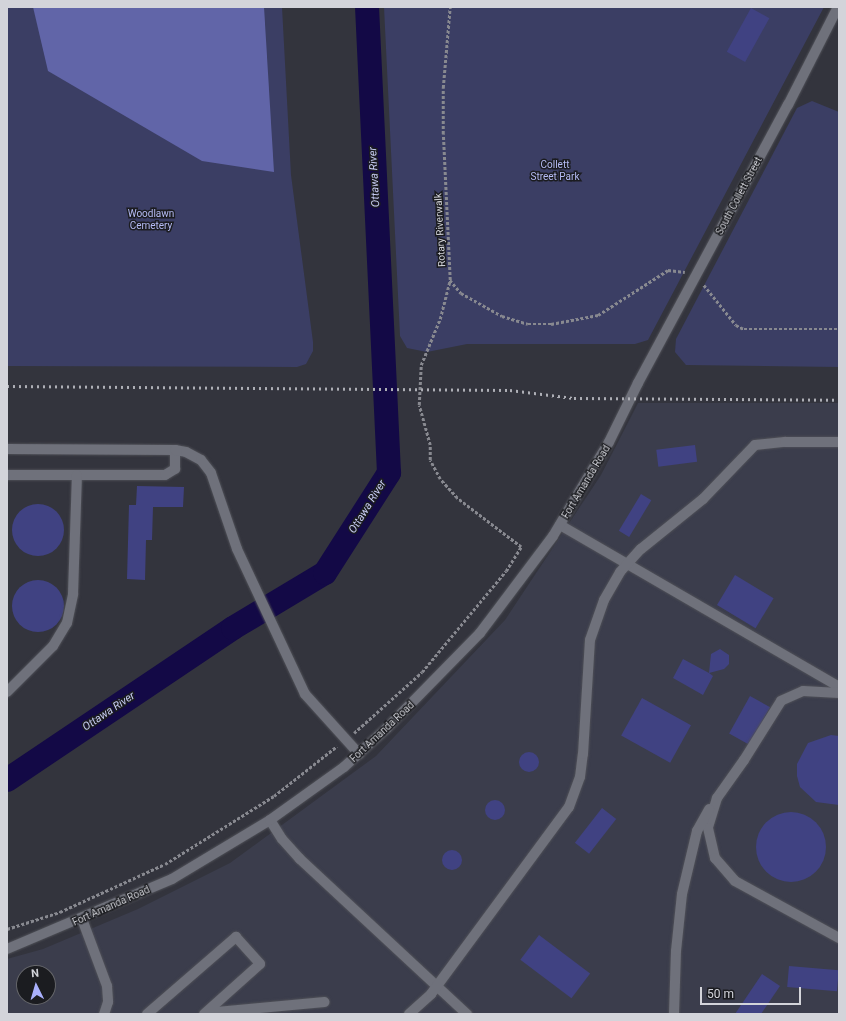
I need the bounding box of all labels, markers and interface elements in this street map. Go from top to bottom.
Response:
water label: Ottawa River [367,147,383,207]
street label: South Collett Street [713,155,765,237]
park label: Collett Street Park [530,158,580,182]
street label: Rotary Riverwalk [432,193,448,267]
park label: Woodlawn Cemetery [128,207,174,230]
street label: Fort Amanda Road [559,443,613,521]
water label: Ottawa River [346,478,390,536]
water label: Ottawa River [80,690,138,734]
street label: Fort Amanda Road [347,699,417,765]
street label: Fort Amanda Road [71,884,151,928]
north arrow [16,965,56,1005]
text: N [31,967,39,980]
scale bar [702,979,803,1005]
text: 50 m [707,987,734,1001]

